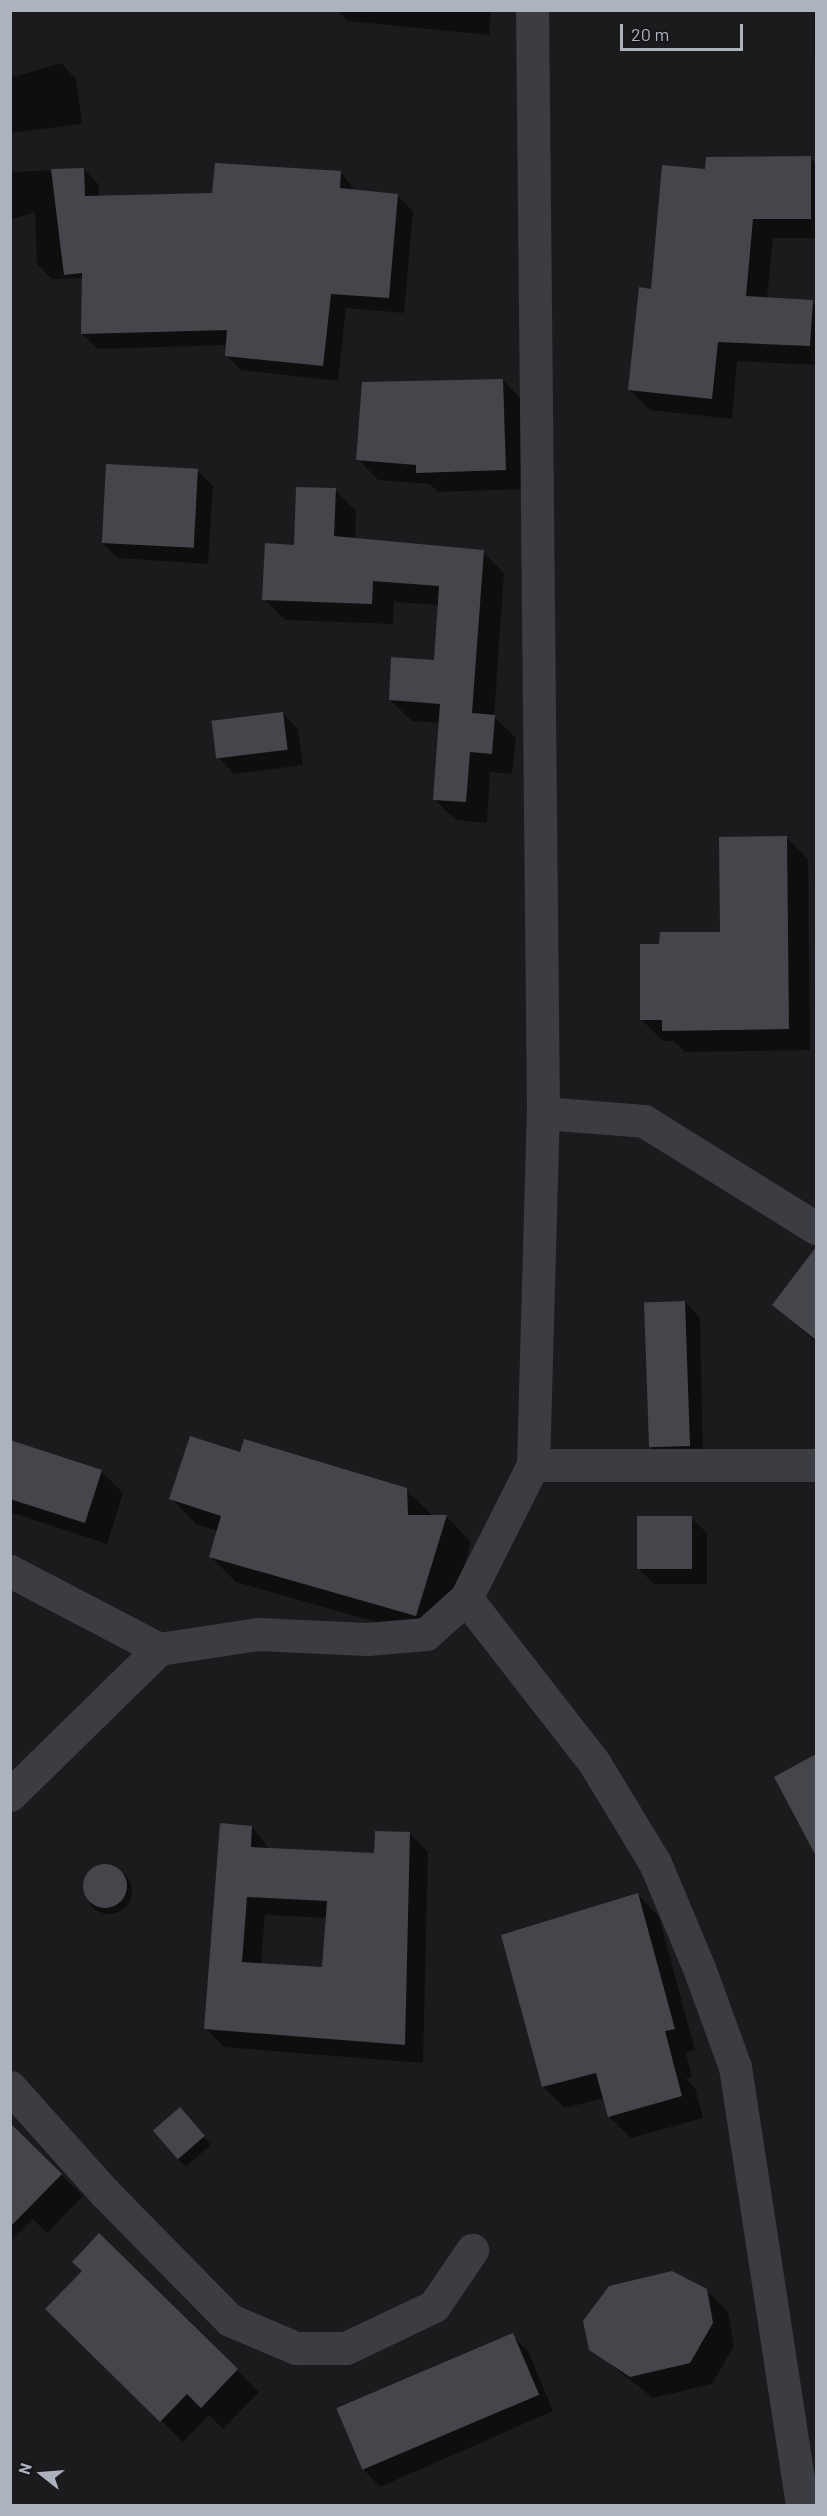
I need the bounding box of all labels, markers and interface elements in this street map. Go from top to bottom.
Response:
scale bar [623,12,746,50]
text: 20 m [631,23,669,45]
north arrow [12,2444,72,2504]
text: N [14,2461,35,2476]

